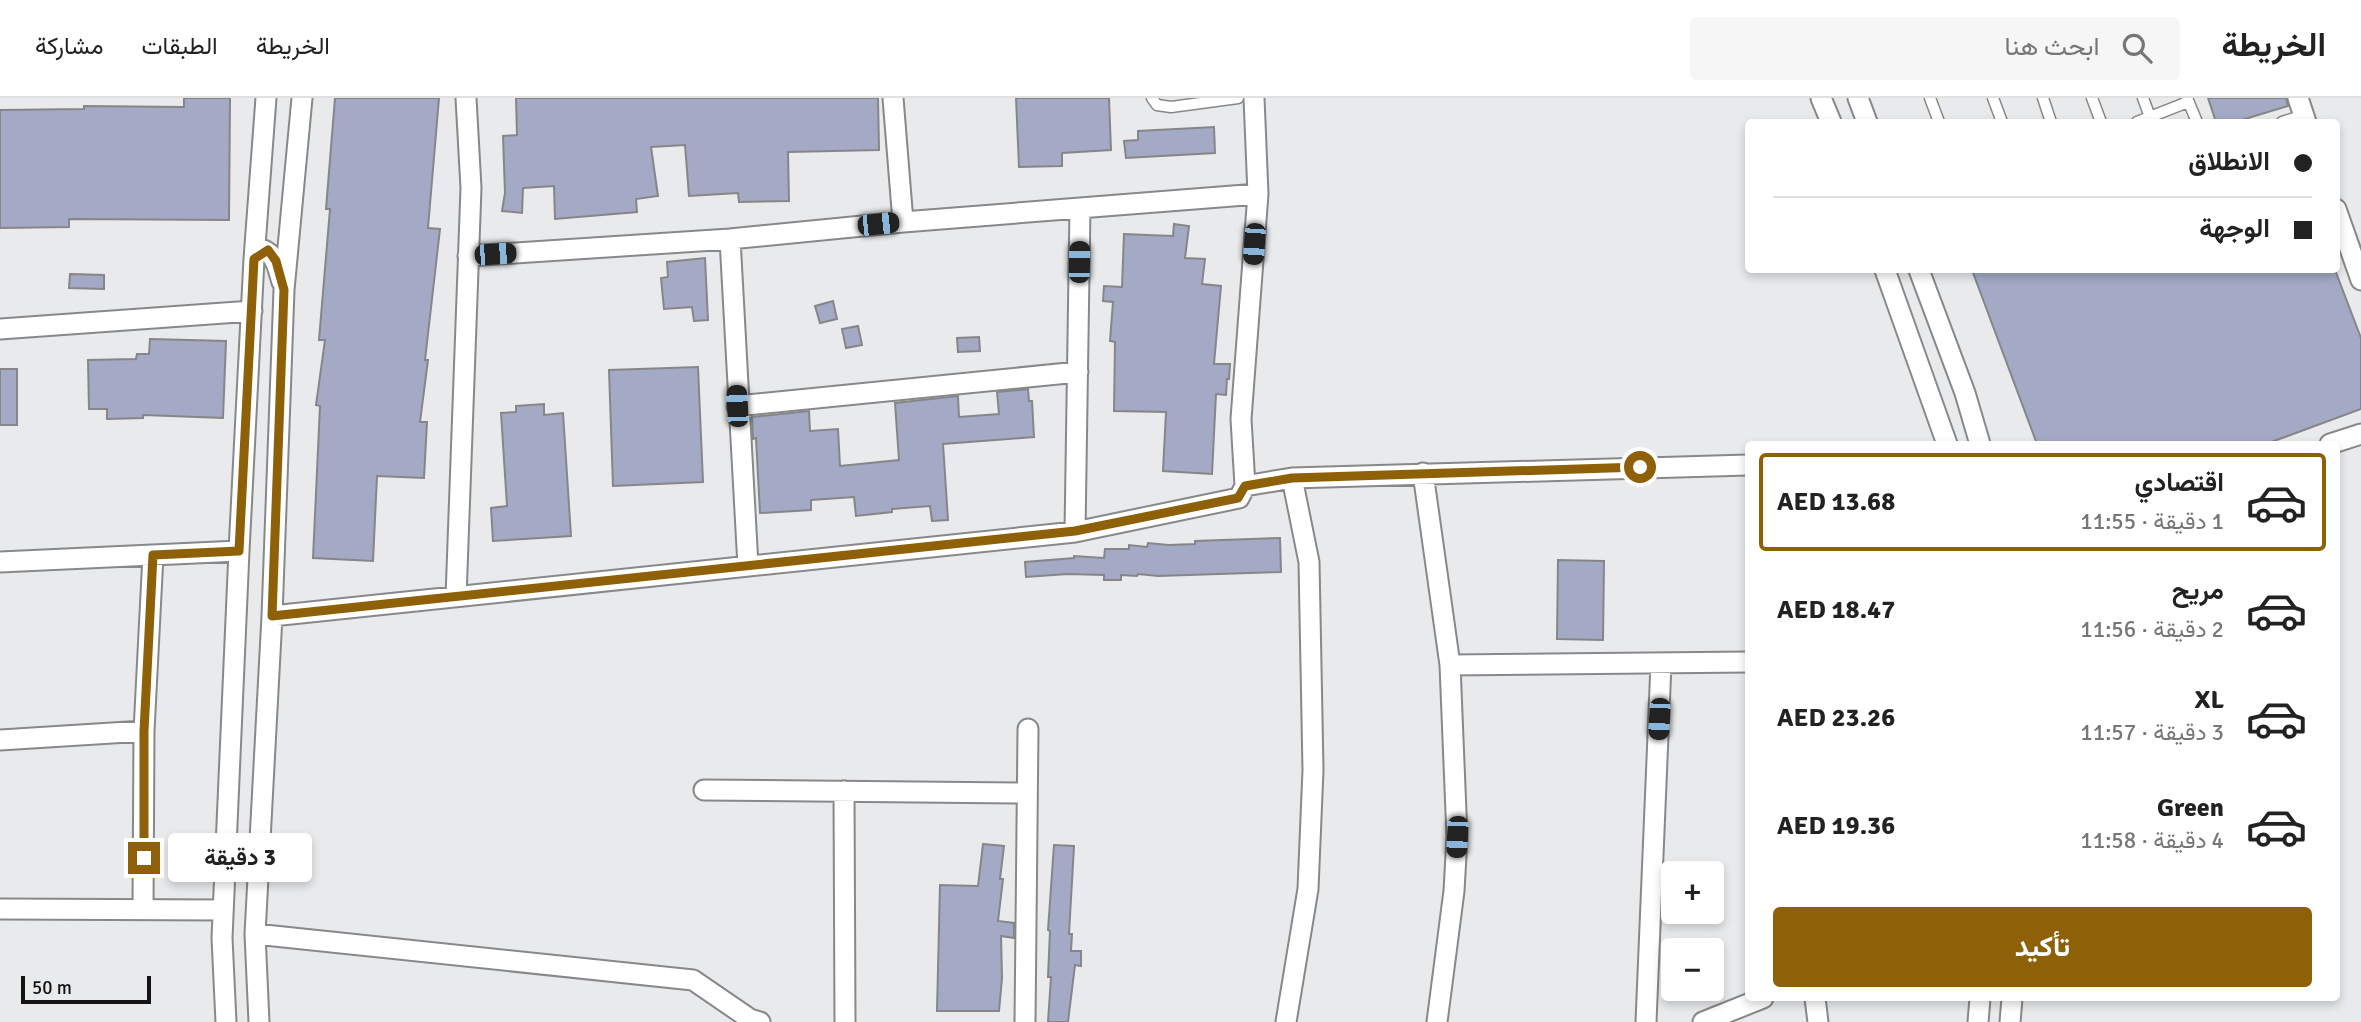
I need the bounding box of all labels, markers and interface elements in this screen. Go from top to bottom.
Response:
search box [1690,17,2180,80]
text: الخريطة [2222,25,2326,66]
icon: search [2118,29,2156,67]
text: مشاركة [35,31,103,61]
text: الطبقات [141,31,218,61]
text: الخريطة [256,31,330,61]
text: ابحث هنا [2005,31,2100,63]
text: الانطلاق [2188,146,2270,178]
car [857,211,900,237]
text: الوجهة [2199,213,2270,245]
car [1243,222,1266,266]
car [1069,241,1090,283]
car [474,242,517,266]
car [726,384,749,428]
route start [1624,451,1656,483]
text: اقتصادي [2135,467,2224,499]
icon: car [2245,471,2308,534]
text: AED 13.68 [1777,486,1895,518]
text: 1 دقيقة · 11:55 [2080,507,2224,536]
text: مريح [2172,575,2224,607]
icon: car [2245,579,2308,642]
text: AED 18.47 [1777,594,1895,626]
text: 2 دقيقة · 11:56 [2080,615,2224,644]
text: XL [2194,684,2224,716]
icon: car [2245,687,2308,750]
car [1648,697,1671,741]
text: AED 23.26 [1777,702,1895,734]
text: 3 دقيقة · 11:57 [2080,718,2224,747]
text: Green [2157,792,2224,824]
icon: car [2245,795,2308,858]
text: AED 19.36 [1777,810,1895,842]
car [1446,815,1469,859]
text: 4 دقيقة · 11:58 [2080,826,2224,855]
callout: 3 دقيقة [168,834,312,882]
route end [128,842,160,874]
text: 3 دقيقة [204,843,276,872]
map controls [1661,861,1724,1001]
button: + [1661,861,1724,924]
button: تأكيد [1773,907,2312,987]
button: − [1661,938,1724,1001]
scale bar [21,973,150,1005]
text: 50 m [32,976,72,1000]

